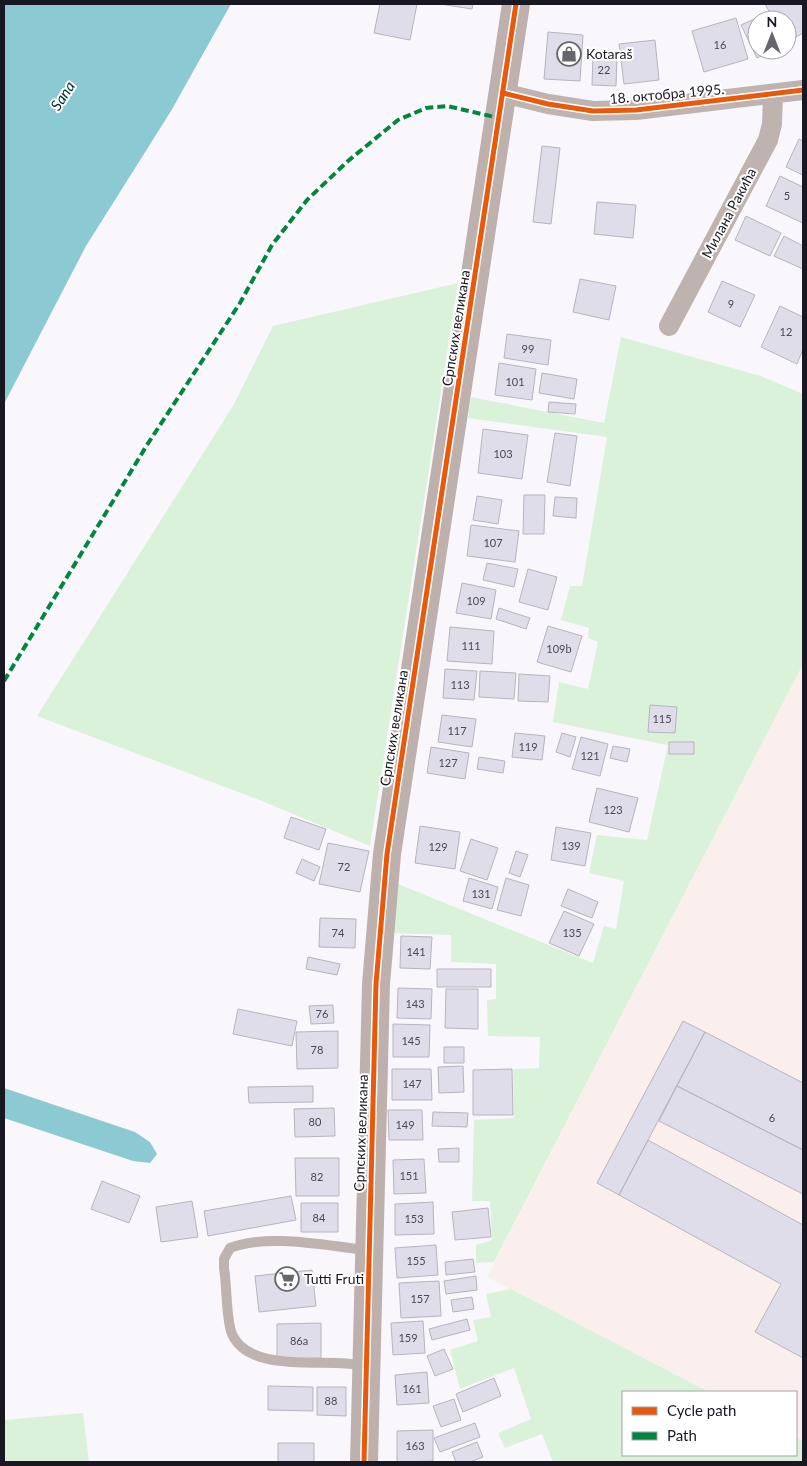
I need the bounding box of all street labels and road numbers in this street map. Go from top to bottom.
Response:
street label: 18. октобра 1995. [609,80,725,107]
street label: Милана Ракића [698,165,759,261]
street label: Српских великана [438,269,473,387]
street label: Српских великана [376,669,411,787]
street label: Српских великана [350,1074,371,1192]

